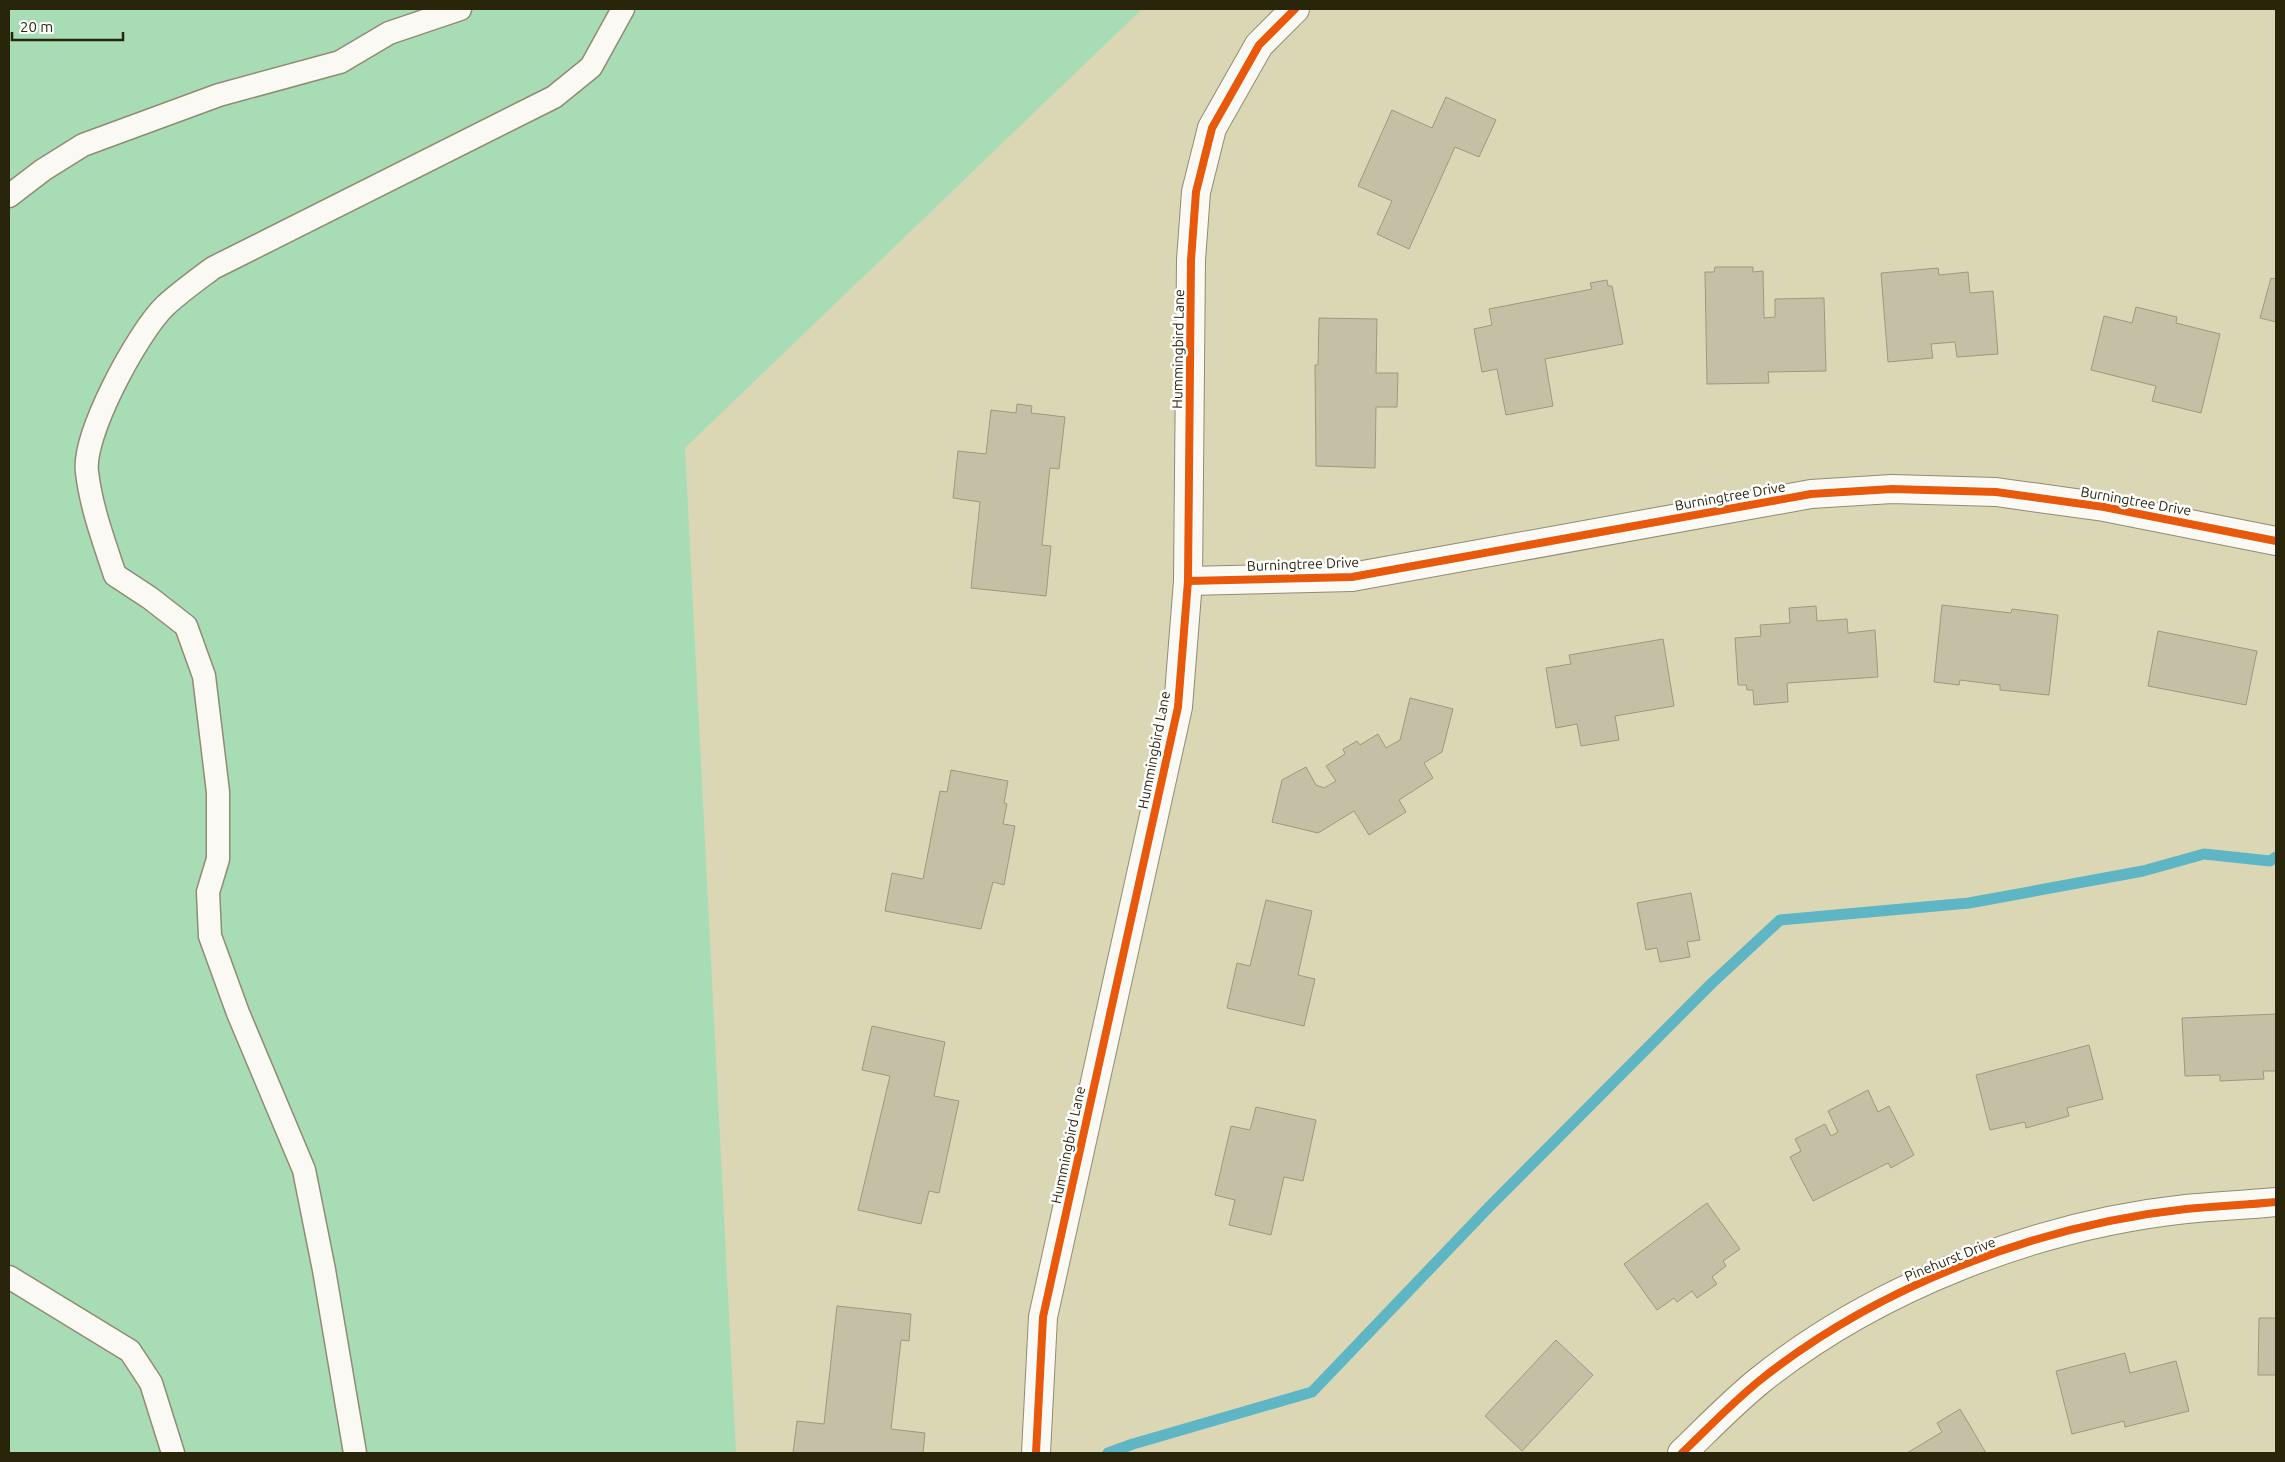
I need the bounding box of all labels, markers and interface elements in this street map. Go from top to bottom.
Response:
scale bar [12,10,124,42]
text: 20 m [20,18,53,35]
street label: Hummingbird Lane [1169,289,1187,409]
street label: Burningtree Drive [1673,478,1787,514]
street label: Burningtree Drive [2079,483,2193,519]
street label: Burningtree Drive [1247,554,1359,574]
street label: Hummingbird Lane [1135,690,1173,810]
street label: Hummingbird Lane [1048,1085,1088,1205]
street label: Pinehurst Drive [1902,1233,1998,1285]

